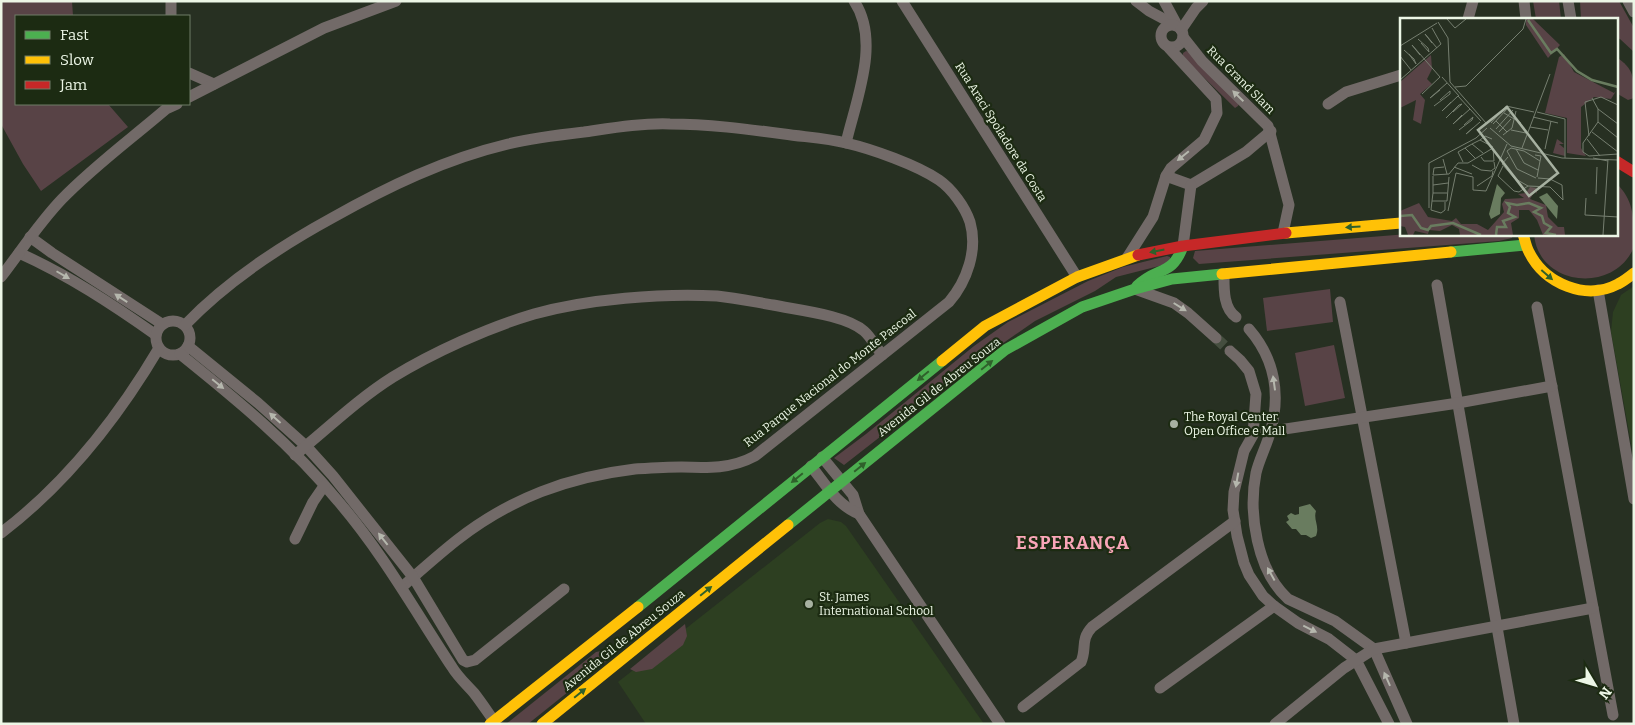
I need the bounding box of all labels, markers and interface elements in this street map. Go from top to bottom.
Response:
legend [15,15,190,105]
inset map [1400,18,1618,235]
text: Fast [60,26,89,44]
street label: Rua Grand Slam [1204,43,1278,117]
text: Slow [60,51,95,69]
street label: Rua Araci Spoladore da Costa [952,60,1050,204]
text: Jam [59,76,88,94]
one-way arrow [1232,90,1244,102]
one-way arrow [1177,151,1190,162]
one-way arrow [1344,224,1360,232]
one-way arrow [1149,247,1164,255]
one-way arrow [1540,269,1553,280]
one-way arrow [56,270,69,279]
one-way arrow [114,293,128,303]
one-way arrow [1173,303,1186,312]
street label: Rua Parque Nacional do Monte Pascoal [741,306,919,450]
street label: Avenida Gil de Abreu Souza [875,334,1004,439]
one-way arrow [980,360,993,371]
one-way arrow [917,370,930,381]
one-way arrow [1269,375,1277,391]
one-way arrow [211,379,224,390]
place label: The Royal Center Open Office e Mall [1184,410,1286,438]
one-way arrow [270,412,282,424]
marker: The Royal Center Open Office e Mall [1168,418,1180,430]
one-way arrow [853,462,866,473]
one-way arrow [1232,472,1240,488]
one-way arrow [791,473,804,484]
one-way arrow [378,532,388,546]
district label: ESPERANÇA [1016,532,1130,554]
one-way arrow [1267,567,1275,582]
street label: Avenida Gil de Abreu Souza [560,586,688,693]
one-way arrow [700,586,713,597]
place label: St. James International School [819,590,934,618]
marker: St. James International School [803,598,815,610]
one-way arrow [1303,625,1317,633]
north arrow [1570,660,1620,710]
one-way arrow [1382,672,1390,686]
text: N [1595,683,1615,702]
one-way arrow [573,688,586,699]

